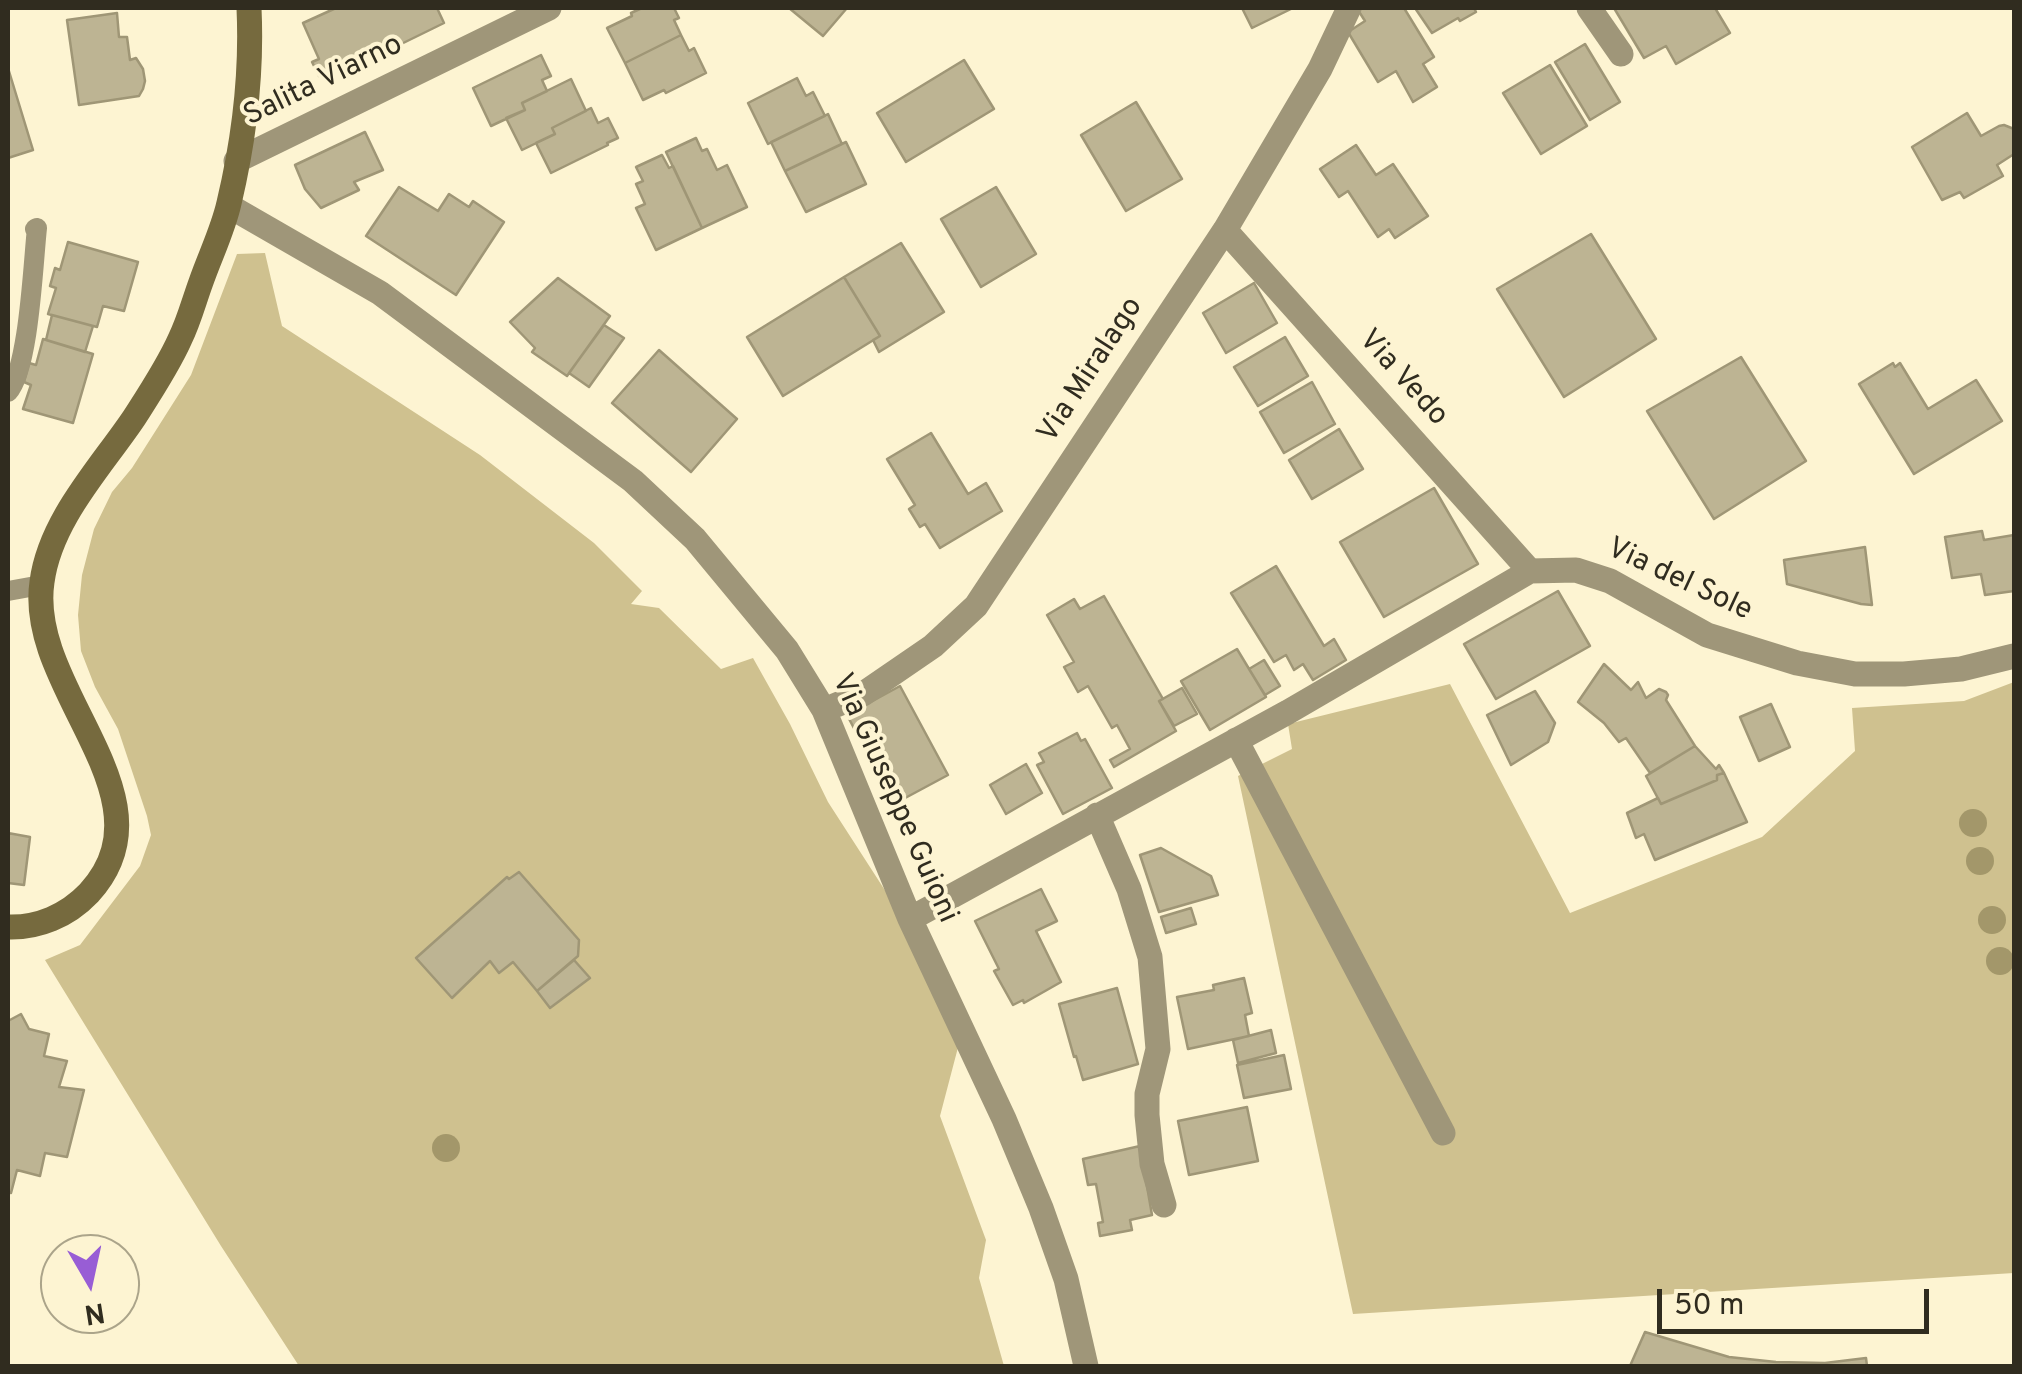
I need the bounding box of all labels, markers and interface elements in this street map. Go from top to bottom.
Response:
street label: Salita Viarno [239,28,409,136]
street label: Via Miralago [1032,292,1152,450]
street label: Via Vedo [1349,323,1455,435]
street label: Via del Sole [1601,532,1757,630]
street label: Via Giuseppe Guioni [822,669,964,929]
north arrow [40,1234,140,1334]
scale bar [1662,1269,1934,1331]
text: 50 m [1674,1288,1744,1325]
text: N [82,1292,107,1331]

